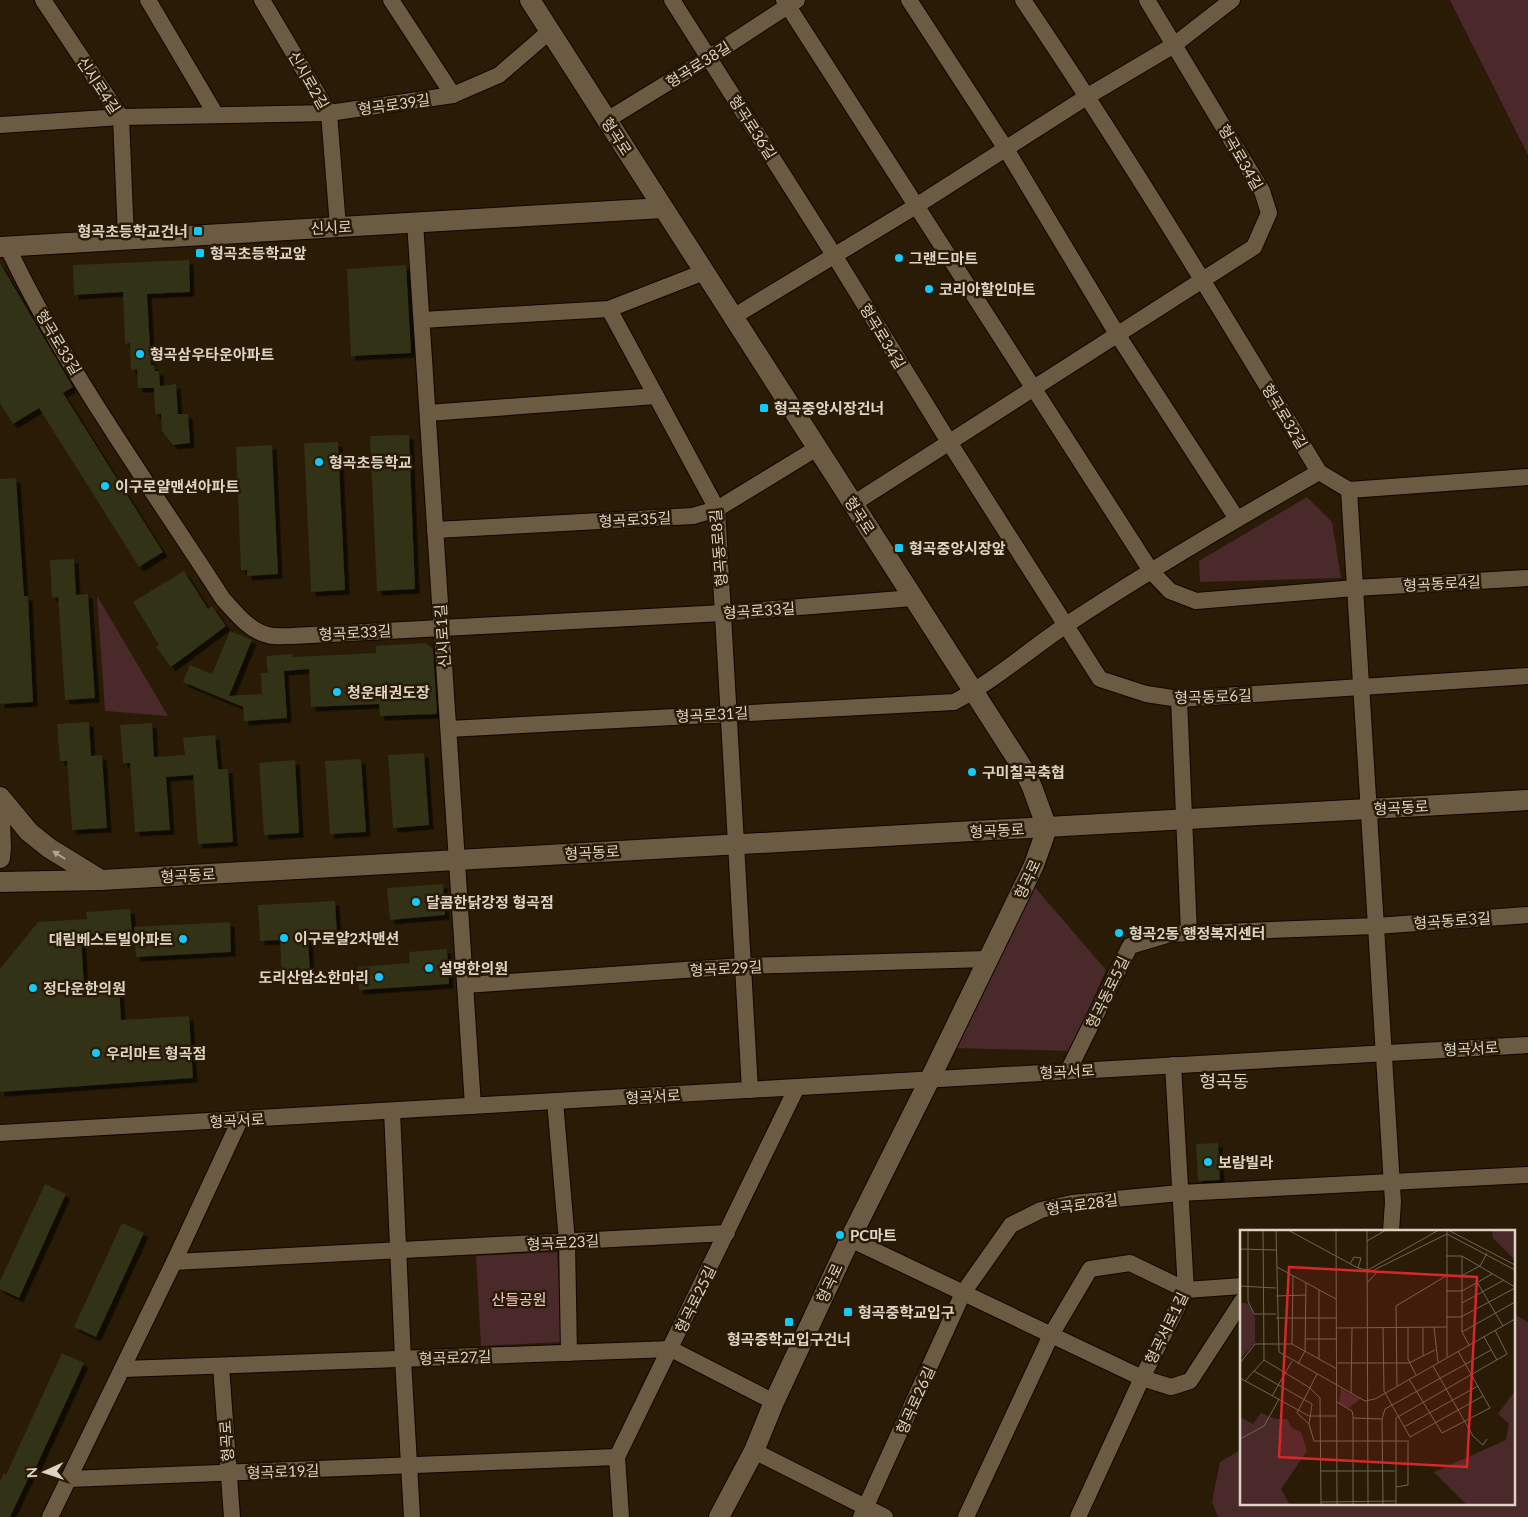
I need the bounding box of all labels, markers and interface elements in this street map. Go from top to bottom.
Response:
street label: 형곡로38길 [662,37,734,91]
street label: 신시로2길 [285,48,333,112]
street label: 신시로4길 [74,53,124,117]
street label: 형곡로39길 [357,90,431,118]
street label: 형곡로36길 [726,92,780,162]
street label: 형곡로 [598,114,636,158]
street label: 형곡로34길 [1215,121,1267,193]
street label: 신시로 [310,217,352,237]
place label: 형곡초등학교건너 [78,222,188,240]
marker: 형곡초등학교건너 [192,225,204,237]
place label: 형곡초등학교앞 [210,244,307,262]
marker: 형곡초등학교앞 [194,247,206,259]
place label: 그랜드마트 [909,249,978,267]
marker: 그랜드마트 [893,252,905,264]
place label: 코리아할인마트 [939,280,1036,298]
marker: 코리아할인마트 [923,283,935,295]
street label: 형곡로34길 [857,300,909,372]
street label: 형곡로33길 [33,306,85,378]
place label: 형곡삼우타운아파트 [150,345,274,363]
marker: 형곡삼우타운아파트 [134,348,146,360]
street label: 형곡로32길 [1259,380,1311,452]
place label: 형곡중앙시장건너 [774,399,884,417]
marker: 형곡중앙시장건너 [758,402,770,414]
place label: 형곡초등학교 [329,453,412,471]
marker: 형곡초등학교 [313,456,325,468]
place label: 이구로얄맨션아파트 [115,477,239,495]
marker: 이구로얄맨션아파트 [99,480,111,492]
street label: 형곡로 [841,493,879,537]
street label: 형곡로35길 [598,508,672,530]
street label: 형곡동로8길 [706,509,730,587]
place label: 형곡중앙시장앞 [909,539,1006,557]
marker: 형곡중앙시장앞 [893,542,905,554]
street label: 형곡동로4길 [1403,572,1481,594]
street label: 형곡로33길 [722,598,796,622]
street label: 신시로1길 [431,603,453,669]
street label: 형곡로33길 [318,621,392,643]
place label: 청운태권도장 [347,683,430,701]
marker: 청운태권도장 [331,686,343,698]
street label: 형곡동로6길 [1174,686,1252,706]
street label: 형곡로31길 [675,703,749,725]
place label: 구미칠곡축협 [982,763,1065,781]
marker: 구미칠곡축협 [966,766,978,778]
street label: 형곡동로 [1373,797,1429,817]
street label: 형곡동로 [969,820,1025,840]
street label: 형곡동로 [564,842,620,862]
one-way arrow [53,850,66,859]
street label: 형곡로 [1010,856,1044,902]
street label: 형곡동로 [160,865,216,885]
place label: 달콤한닭강정 형곡점 [426,893,554,911]
marker: 달콤한닭강정 형곡점 [410,896,422,908]
street label: 형곡동로3길 [1413,908,1491,932]
place label: 형곡2동 행정복지센터 [1129,924,1266,942]
marker: 형곡2동 행정복지센터 [1113,927,1125,939]
place label: 이구로얄2차맨션 [294,929,399,947]
place label: 대림베스트빌아파트 [49,930,173,948]
marker: 이구로얄2차맨션 [278,932,290,944]
marker: 대림베스트빌아파트 [177,933,189,945]
street label: 형곡동로5길 [1082,953,1132,1031]
street label: 형곡로29길 [689,957,763,979]
place label: 설명한의원 [439,959,508,977]
marker: 설명한의원 [423,962,435,974]
place label: 도리산암소한마리 [259,968,369,986]
marker: 도리산암소한마리 [373,971,385,983]
place label: 정다운한의원 [43,979,126,997]
marker: 정다운한의원 [27,982,39,994]
street label: 형곡서로 [1443,1038,1499,1058]
place label: 우리마트 형곡점 [106,1044,206,1062]
marker: 우리마트 형곡점 [90,1047,102,1059]
street label: 형곡서로 [1039,1061,1095,1081]
district label: 형곡동 [1199,1070,1249,1092]
street label: 형곡서로 [625,1086,681,1106]
street label: 형곡서로 [209,1110,265,1130]
place label: 보람빌라 [1218,1153,1273,1171]
marker: 보람빌라 [1202,1156,1214,1168]
street label: 형곡로28길 [1045,1190,1119,1218]
place label: PC마트 [850,1226,897,1244]
marker: PC마트 [834,1229,846,1241]
inset map [1240,1230,1516,1504]
street label: 형곡로23길 [526,1231,600,1253]
street label: 형곡로 [812,1260,846,1306]
street label: 형곡로25길 [671,1262,719,1336]
street label: 형곡서로1길 [1141,1289,1191,1367]
park label: 산들공원 [491,1290,547,1308]
place label: 형곡중학교입구 [858,1303,955,1321]
marker: 형곡중학교입구 [842,1306,854,1318]
marker: 형곡중학교입구건너 [783,1316,795,1328]
place label: 형곡중학교입구건너 [727,1330,851,1348]
street label: 형곡로27길 [418,1347,492,1367]
street label: 형곡로26길 [892,1363,938,1437]
street label: 형곡로 [216,1420,236,1462]
north arrow [20,1447,70,1497]
street label: 형곡로19길 [246,1461,320,1481]
text: N [23,1467,40,1479]

